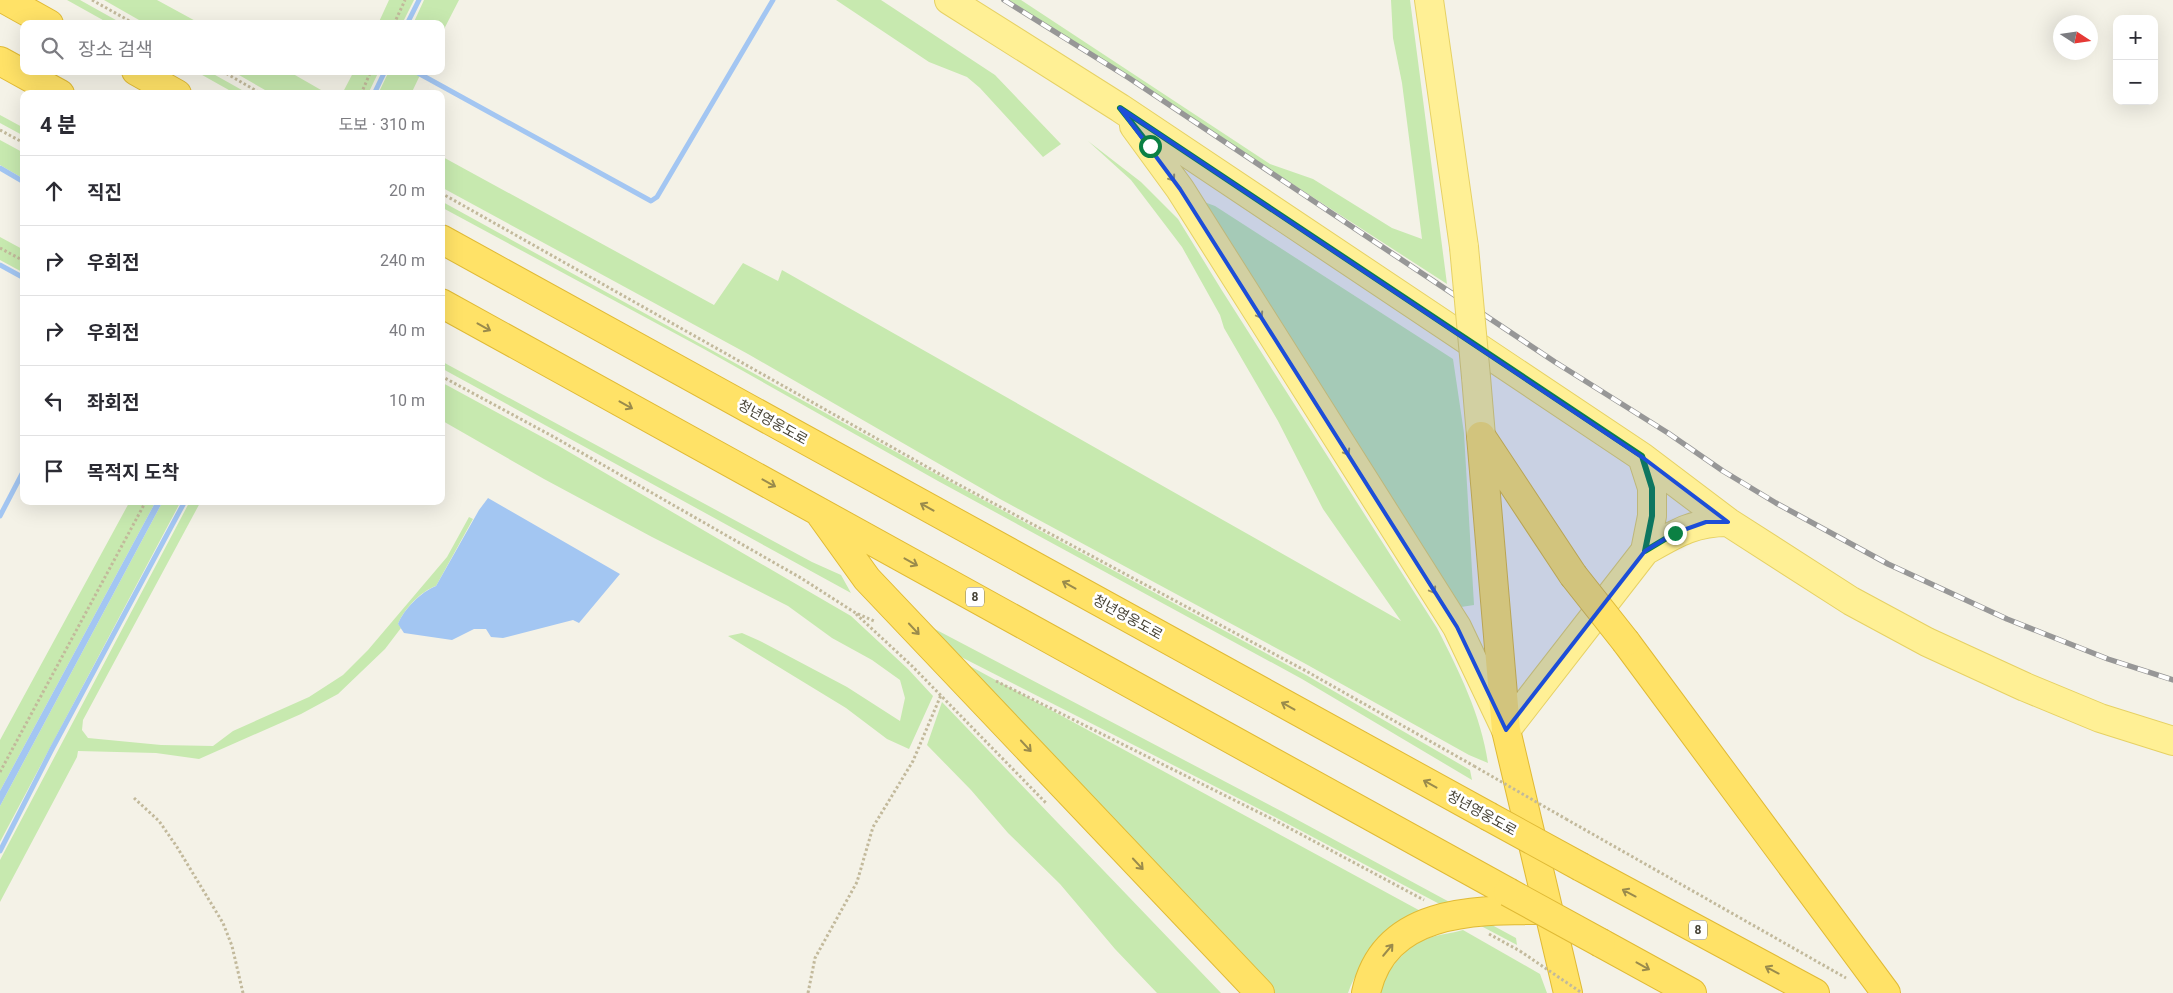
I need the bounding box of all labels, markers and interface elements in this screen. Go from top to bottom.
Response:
north arrow [2053,15,2098,60]
map controls [2113,15,2158,105]
button: + [2113,15,2158,60]
search box [20,20,445,75]
icon: search [38,34,66,62]
text: 장소 검색 [78,38,153,61]
button: − [2113,60,2158,105]
text: 4 분 [40,113,77,137]
text: 도보 · 310 m [338,115,425,134]
route start [1139,135,1162,158]
one-way arrow [1165,168,1175,182]
icon: ahead [40,177,68,205]
text: 직진 [87,181,122,204]
text: 20 m [389,181,425,200]
icon: right [40,247,68,275]
text: 우회전 [87,251,139,274]
text: 240 m [380,251,425,270]
one-way arrow [1253,305,1263,319]
icon: right [40,317,68,345]
text: 우회전 [87,321,139,344]
text: 40 m [389,321,425,340]
one-way arrow [476,323,491,332]
icon: left [40,387,68,415]
text: 좌회전 [87,391,139,414]
text: 10 m [389,391,425,410]
street label: 청년영웅도로 [735,396,811,448]
one-way arrow [619,400,634,410]
one-way arrow [1340,442,1350,456]
icon: arrive [40,457,68,485]
text: 목적지 도착 [87,461,179,484]
one-way arrow [761,479,776,488]
one-way arrow [919,502,934,512]
route end [1664,522,1687,545]
one-way arrow [903,557,918,567]
one-way arrow [1427,579,1437,593]
one-way arrow [1062,580,1077,589]
road number: 8 [966,588,984,606]
street label: 청년영웅도로 [1090,591,1166,643]
one-way arrow [908,622,920,635]
one-way arrow [1281,700,1296,710]
one-way arrow [1020,740,1032,753]
one-way arrow [1423,779,1438,789]
street label: 청년영웅도로 [1444,787,1520,839]
one-way arrow [1132,858,1144,871]
one-way arrow [1622,888,1637,897]
road number: 8 [1689,920,1707,940]
one-way arrow [1382,944,1394,957]
one-way arrow [1636,962,1650,972]
one-way arrow [1765,965,1780,975]

